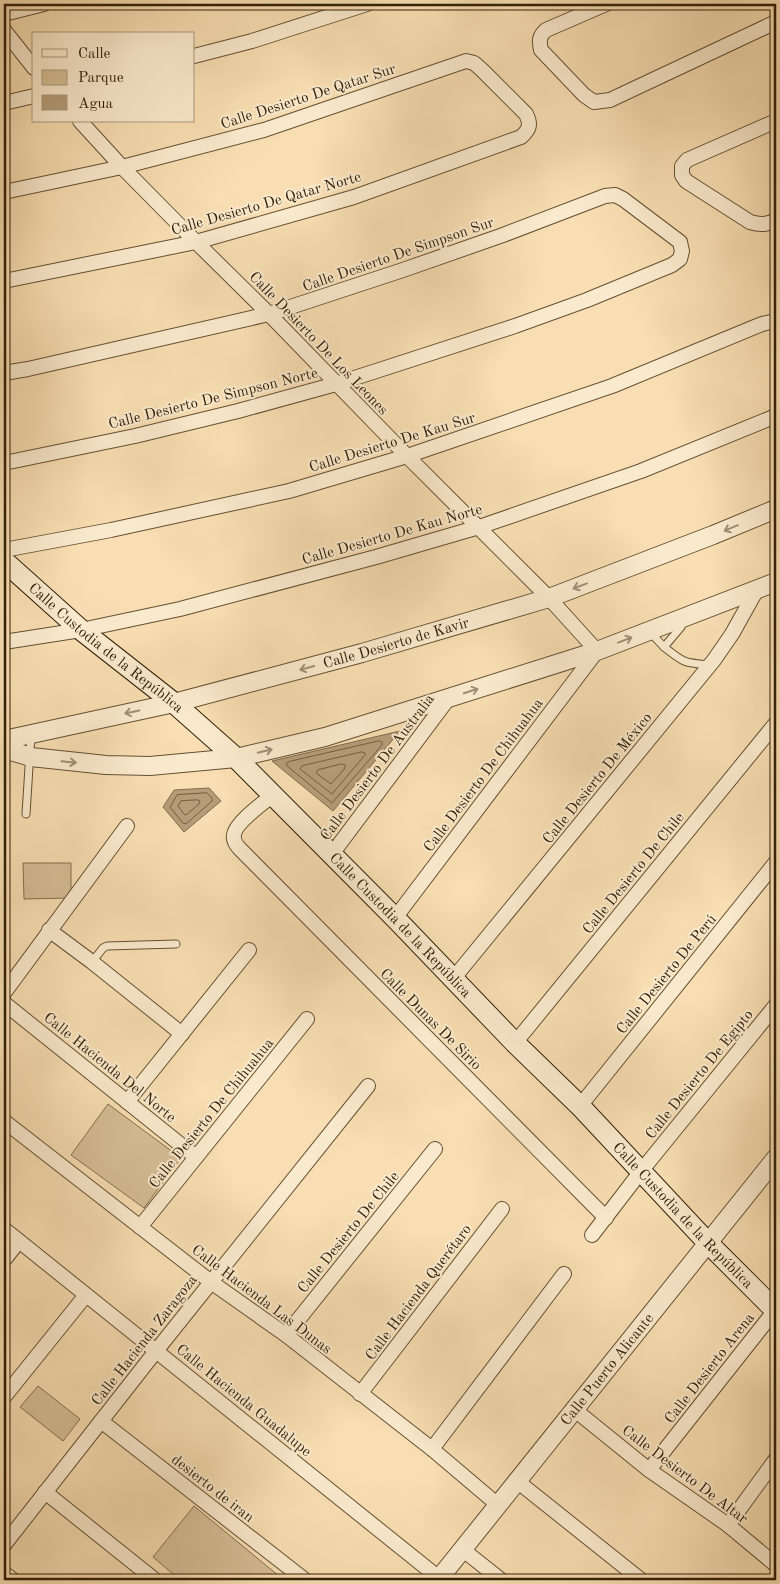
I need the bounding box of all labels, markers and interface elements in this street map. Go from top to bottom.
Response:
legend [32,32,195,122]
text: Calle [78,47,111,62]
street label: Calle Desierto De Qatar Sur [219,62,398,133]
text: Parque [78,71,124,86]
text: Agua [78,97,114,112]
street label: Calle Desierto De Qatar Norte [170,170,363,239]
street label: Calle Desierto De Simpson Sur [301,216,496,295]
street label: Calle Desierto De Los Leones [246,270,390,419]
street label: Calle Desierto De Simpson Norte [107,366,320,433]
street label: Calle Desierto De Kau Sur [308,411,477,476]
street label: Calle Desierto De Kau Norte [301,502,484,568]
one-way arrow [724,523,739,533]
street label: Calle Custodia de la República [25,581,186,717]
one-way arrow [573,582,588,591]
street label: Calle Desierto de Kavir [322,616,471,672]
one-way arrow [617,635,632,644]
one-way arrow [299,664,315,673]
one-way arrow [463,686,479,696]
street label: Calle Desierto De Australia [318,692,438,844]
street label: Calle Desierto De Chihuahua [422,696,547,855]
one-way arrow [125,708,141,717]
street label: Calle Desierto De México [541,711,656,847]
one-way arrow [256,746,272,755]
one-way arrow [60,757,76,767]
street label: Calle Desierto De Chile [581,810,688,938]
street label: Calle Custodia de la República [326,851,474,1002]
street label: Calle Desierto De Perú [614,912,720,1038]
street label: Calle Dunas De Sirio [376,967,483,1074]
street label: Calle Desierto De Egipto [644,1007,757,1142]
street label: Calle Hacienda Del Norte [40,1010,178,1126]
street label: Calle Desierto De Chihuahua [147,1036,278,1192]
street label: Calle Custodia de la República [609,1140,755,1292]
street label: Calle Desierto De Chile [296,1169,403,1297]
street label: Calle Hacienda Querétaro [363,1222,475,1364]
street label: Calle Hacienda Las Dunas [188,1243,334,1358]
street label: Calle Hacienda Zaragoza [90,1272,201,1409]
street label: Calle Desierto Arena [662,1310,758,1427]
street label: Calle Puerto Alicante [559,1311,657,1429]
street label: Calle Hacienda Guadalupe [173,1342,314,1460]
street label: Calle Desierto De Altar [619,1423,750,1527]
street label: desierto de iran [168,1453,256,1526]

